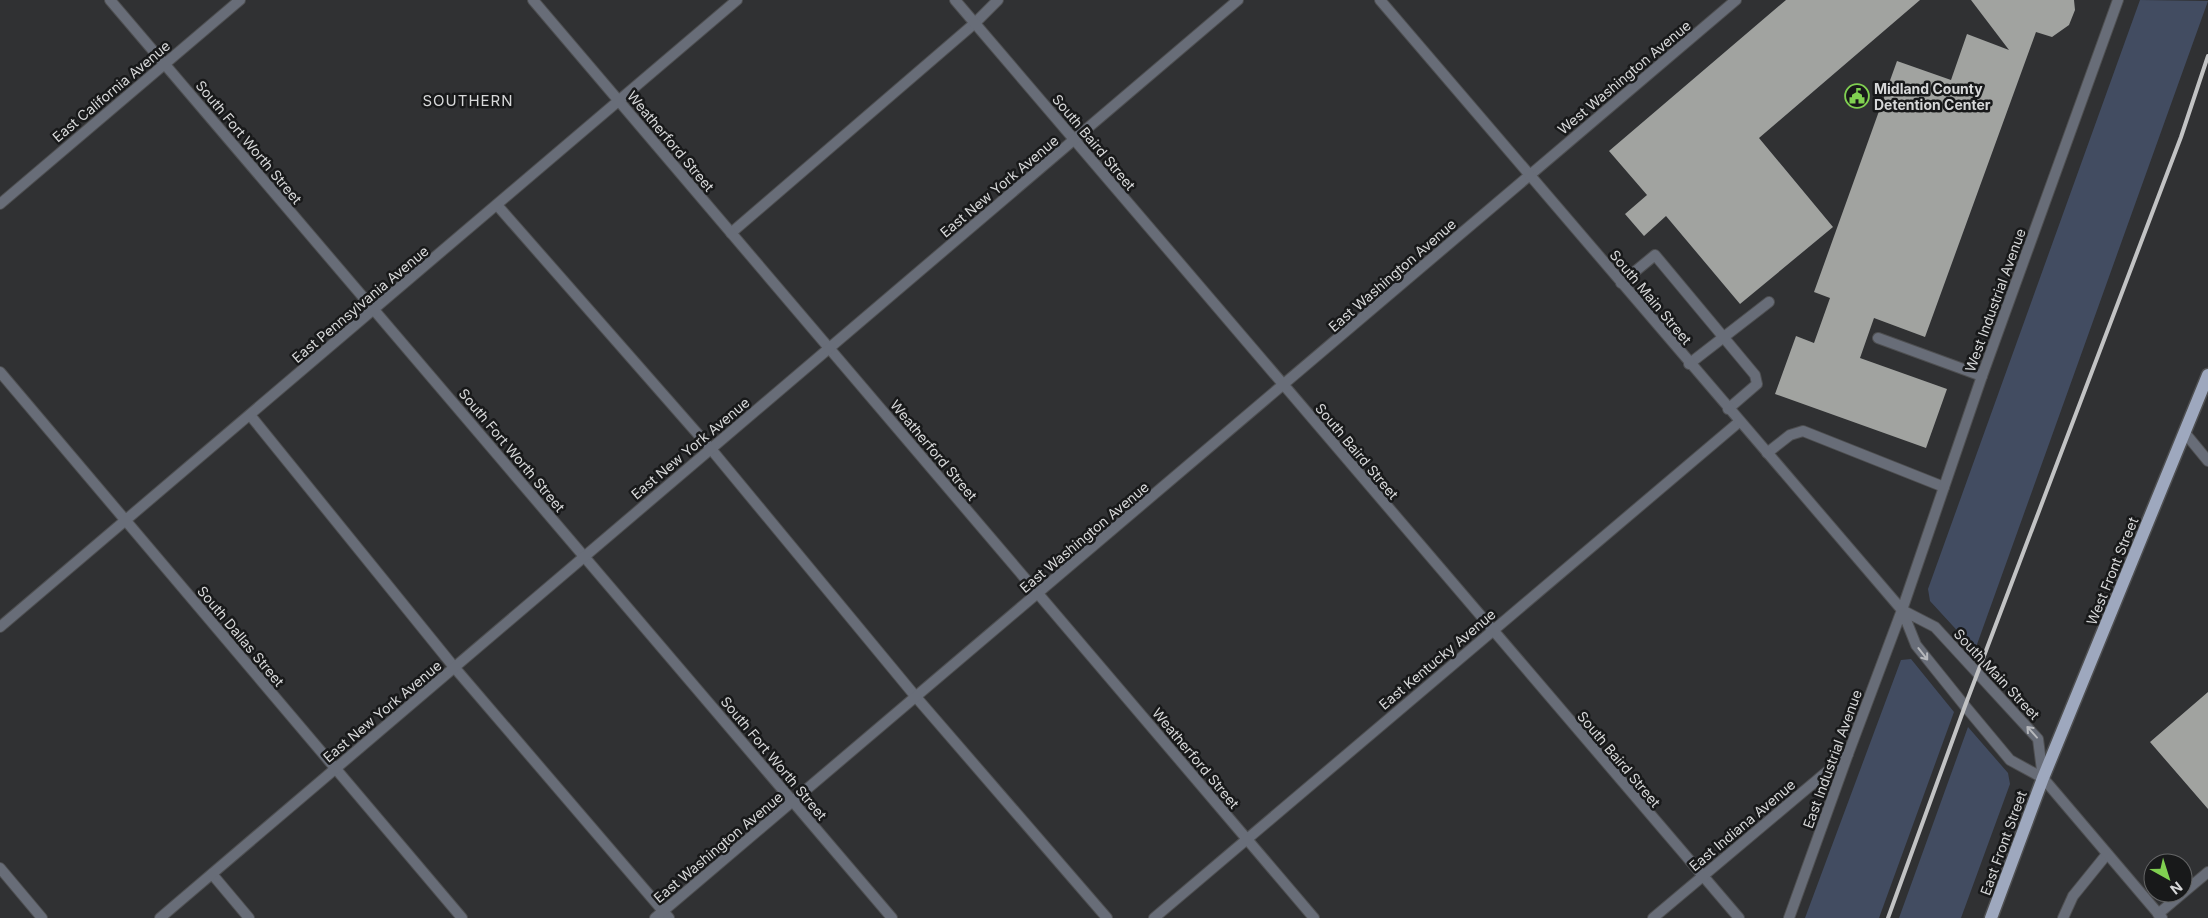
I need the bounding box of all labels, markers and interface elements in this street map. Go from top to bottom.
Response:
street label: West Washington Avenue [1554,16,1694,138]
street label: East California Avenue [49,37,173,145]
street label: South Fort Worth Street [192,77,306,207]
place label: Midland County Detention Center [1874,80,1991,113]
public building icon: Midland County Detention Center [1844,83,1870,109]
street label: Weatherford Street [624,87,718,195]
district label: SOUTHERN [422,91,514,110]
street label: South Baird Street [1049,91,1139,194]
street label: East New York Avenue [936,132,1062,240]
street label: East Washington Avenue [1325,215,1459,335]
street label: West Industrial Avenue [1961,226,2029,374]
street label: East Pennsylvania Avenue [288,242,432,366]
street label: South Main Street [1607,246,1696,348]
street label: South Fort Worth Street [455,385,569,515]
street label: East New York Avenue [627,394,753,502]
street label: Weatherford Street [887,396,981,504]
street label: South Baird Street [1312,400,1402,503]
street label: East Washington Avenue [1016,478,1152,596]
street label: West Front Street [2083,514,2142,627]
street label: South Dallas Street [194,582,288,690]
street label: East Kentucky Avenue [1375,605,1499,713]
street label: South Main Street [1951,625,2044,723]
one-way arrow [1918,647,1928,661]
street label: East New York Avenue [319,657,445,765]
street label: East Industrial Avenue [1799,687,1865,831]
street label: South Fort Worth Street [717,693,831,823]
street label: Weatherford Street [1149,704,1243,812]
street label: South Baird Street [1574,708,1664,811]
one-way arrow [2026,725,2037,738]
street label: East Indiana Avenue [1685,776,1799,874]
street label: East Washington Avenue [650,788,786,906]
street label: East Front Street [1976,788,2030,897]
north arrow [2143,853,2193,903]
text: N [2167,879,2186,898]

